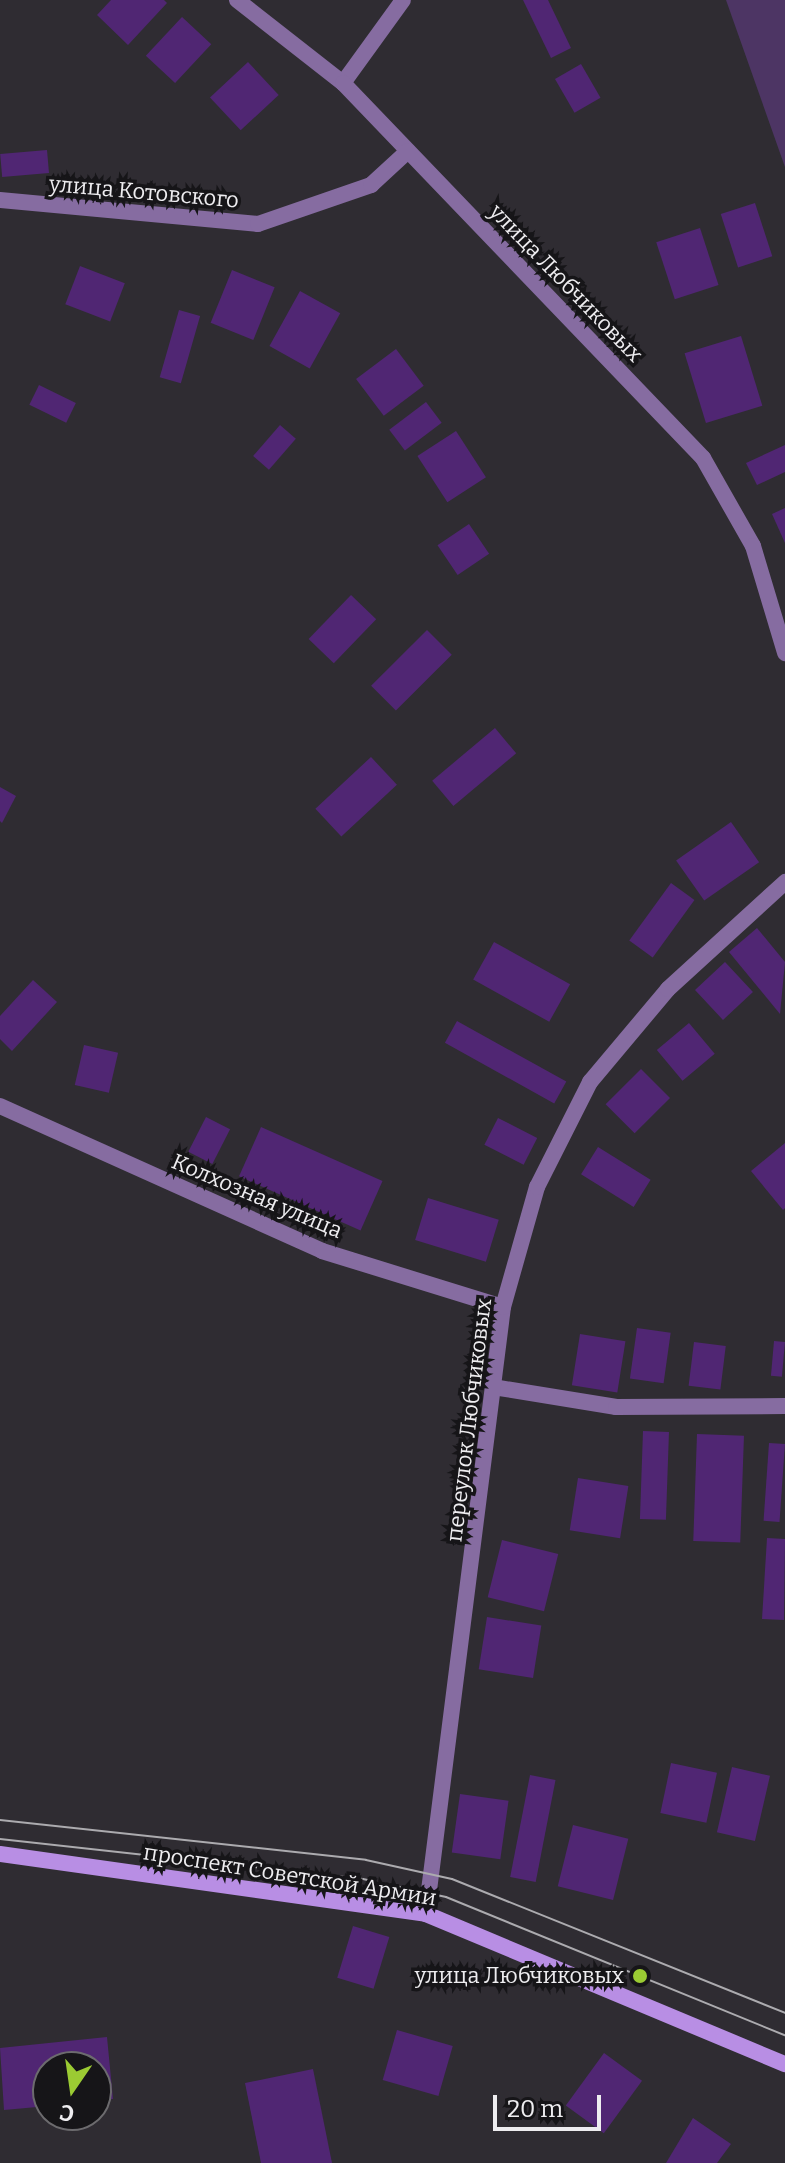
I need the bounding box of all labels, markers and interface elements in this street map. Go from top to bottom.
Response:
street label: улица Котовского [48,171,240,213]
street label: улица Любчиковых [484,199,648,367]
street label: Колхозная улица [168,1148,346,1244]
street label: переулок Любчиковых [441,1297,497,1543]
street label: проспект Советской Армии [142,1839,438,1911]
place label: улица Любчиковых [415,1963,624,1989]
marker: улица Любчиковых [631,1967,649,1985]
north arrow [32,2051,112,2131]
scale bar [497,2079,605,2129]
text: 20 m [507,2095,563,2123]
text: С [57,2098,77,2128]

